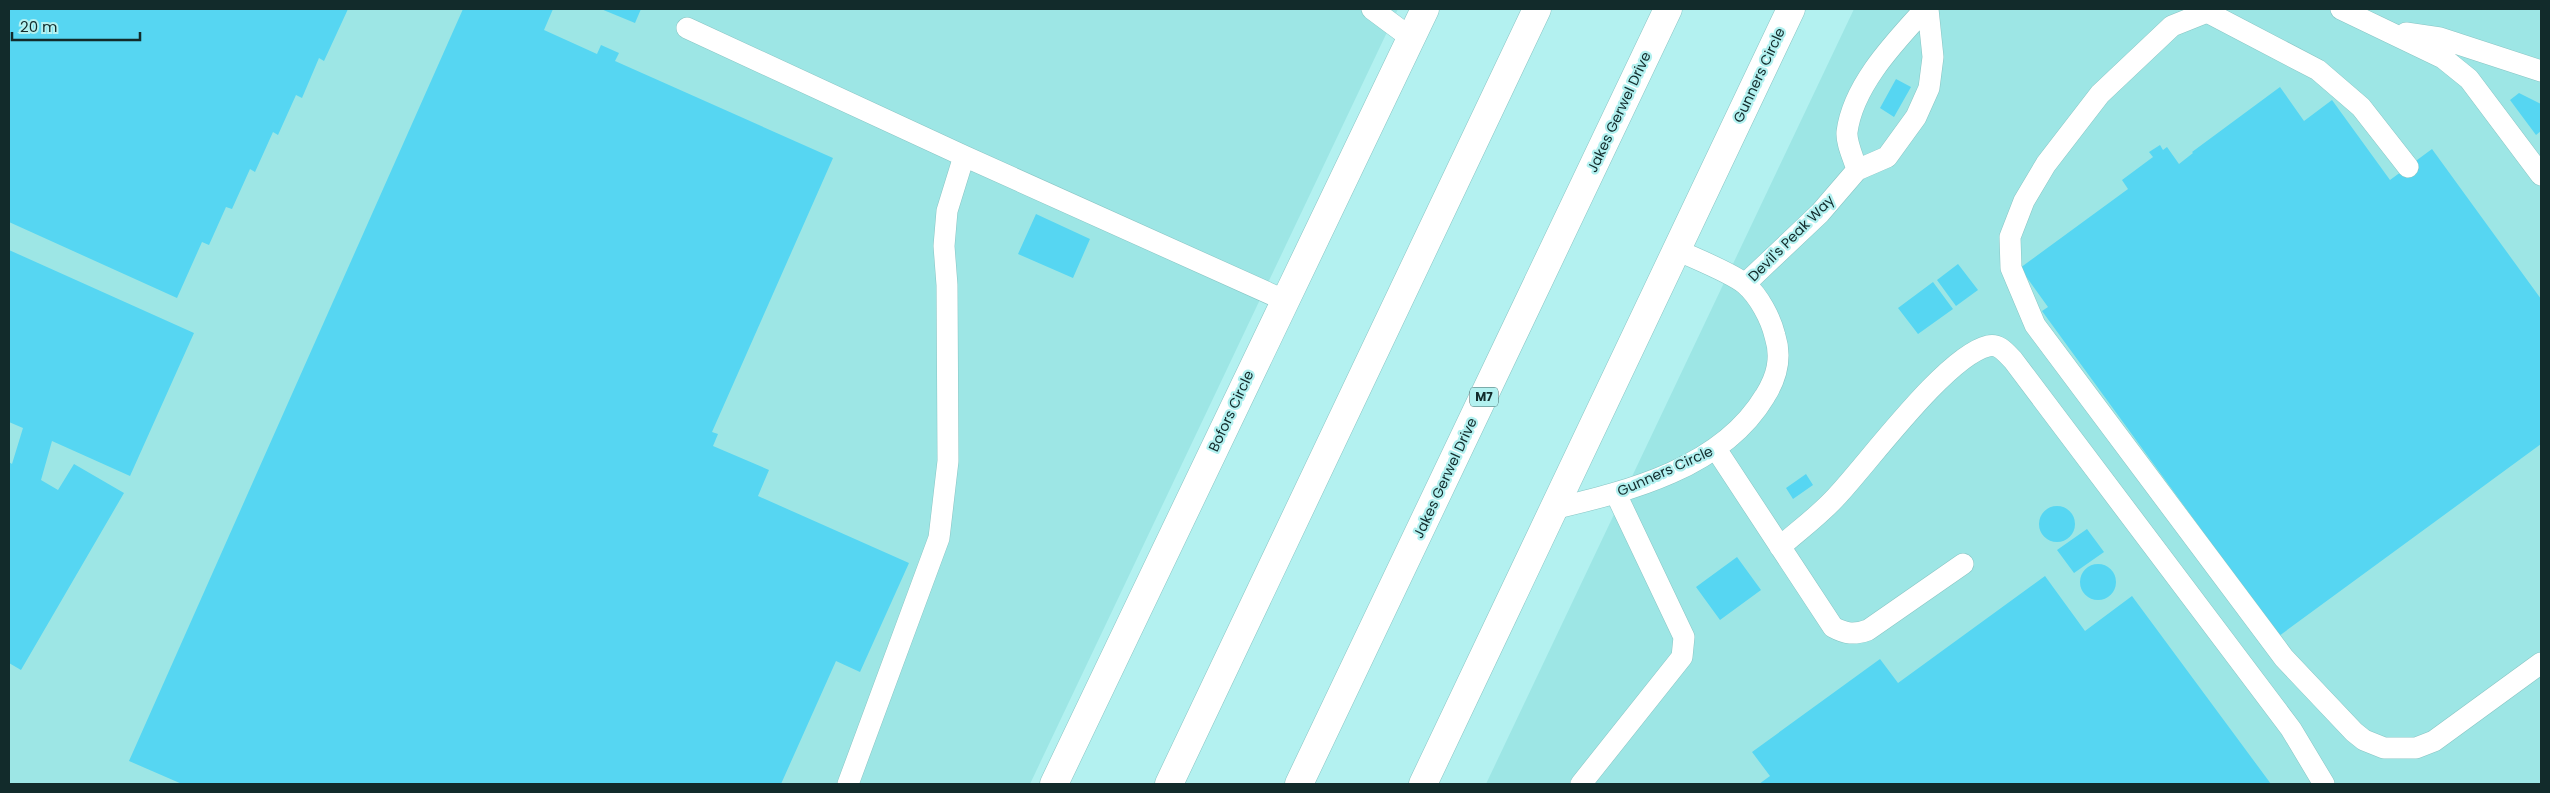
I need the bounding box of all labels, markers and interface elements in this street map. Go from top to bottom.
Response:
scale bar [12,10,140,42]
text: 20 m [20,16,58,37]
street label: Gunners Circle [1728,24,1790,126]
street label: Jakes Gerwel Drive [1582,48,1656,176]
street label: Devil's Peak Way [1743,190,1839,286]
street label: Bofors Circle [1203,367,1259,455]
road number: M7 [1470,388,1498,407]
street label: Jakes Gerwel Drive [1408,414,1482,542]
street label: Gunners Circle [1614,441,1716,501]

